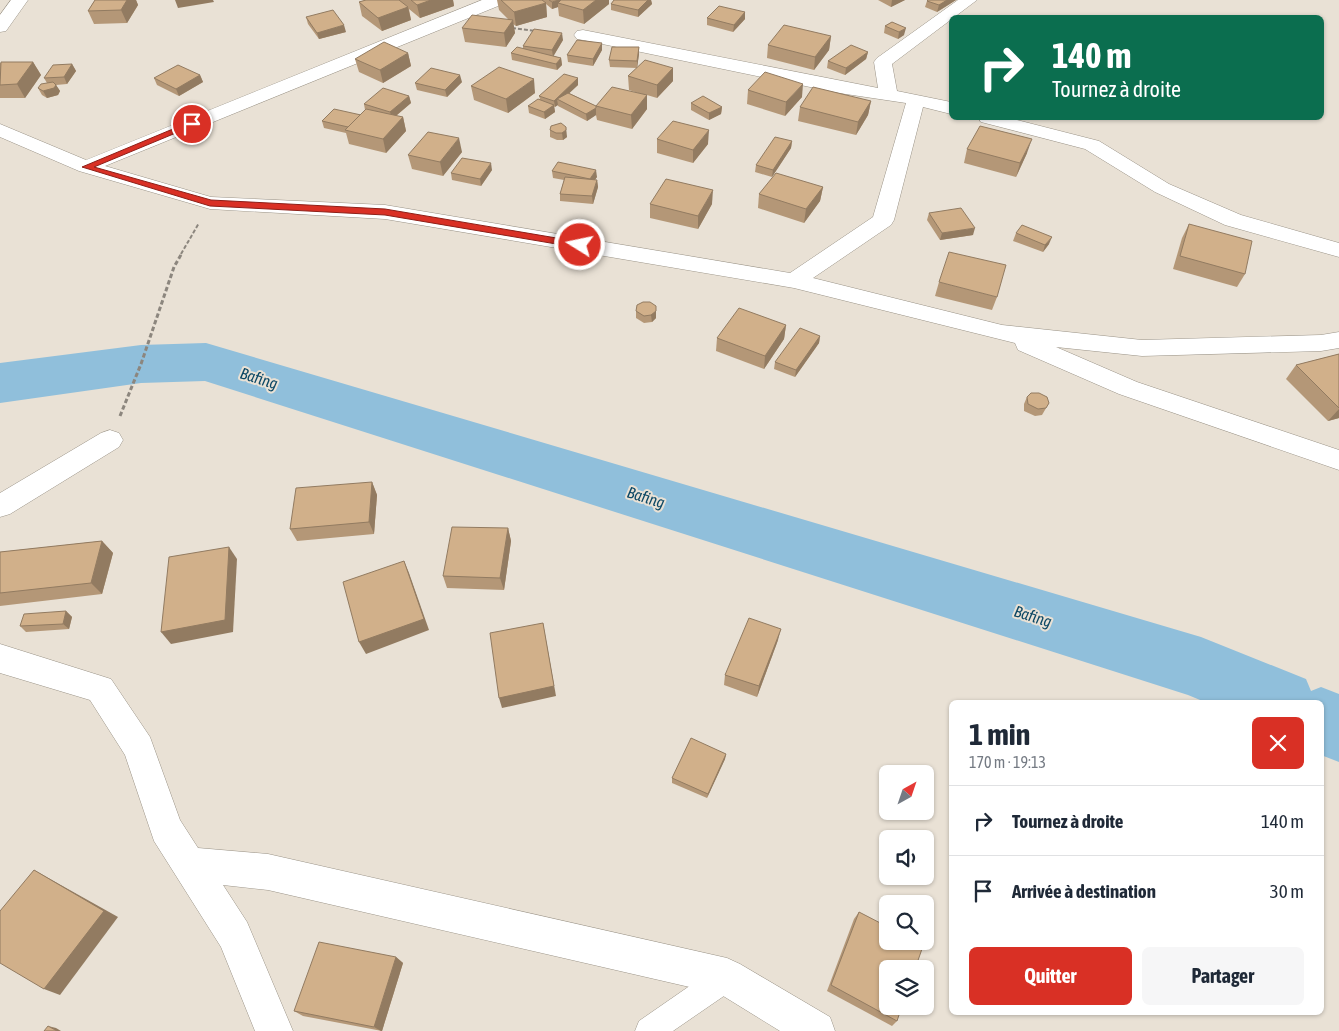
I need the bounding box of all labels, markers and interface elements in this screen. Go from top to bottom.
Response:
icon: right [969,35,1034,100]
text: 140 m [1052,35,1131,75]
text: Tournez à droite [1052,76,1181,102]
pin [171,103,213,145]
icon: arrive [178,110,206,138]
position arrow [553,218,605,270]
water label: Bafing [238,364,280,393]
water label: Bafing [625,483,667,512]
water label: Bafing [1012,602,1054,631]
text: 1 min [969,717,1030,751]
button: close [1252,717,1304,769]
text: 170 m · 19:13 [969,753,1046,771]
north arrow [879,765,934,820]
map controls [879,765,934,1015]
icon: right [969,807,997,835]
text: Tournez à droite [1012,810,1123,832]
text: 140 m [1261,810,1304,832]
button: sound [879,830,934,885]
icon: arrive [969,877,997,905]
text: Arrivée à destination [1012,880,1156,902]
text: 30 m [1270,880,1304,902]
button: search [879,895,934,950]
button: Quitter [969,947,1132,1005]
button: Partager [1142,947,1304,1005]
button: layers [879,960,934,1015]

